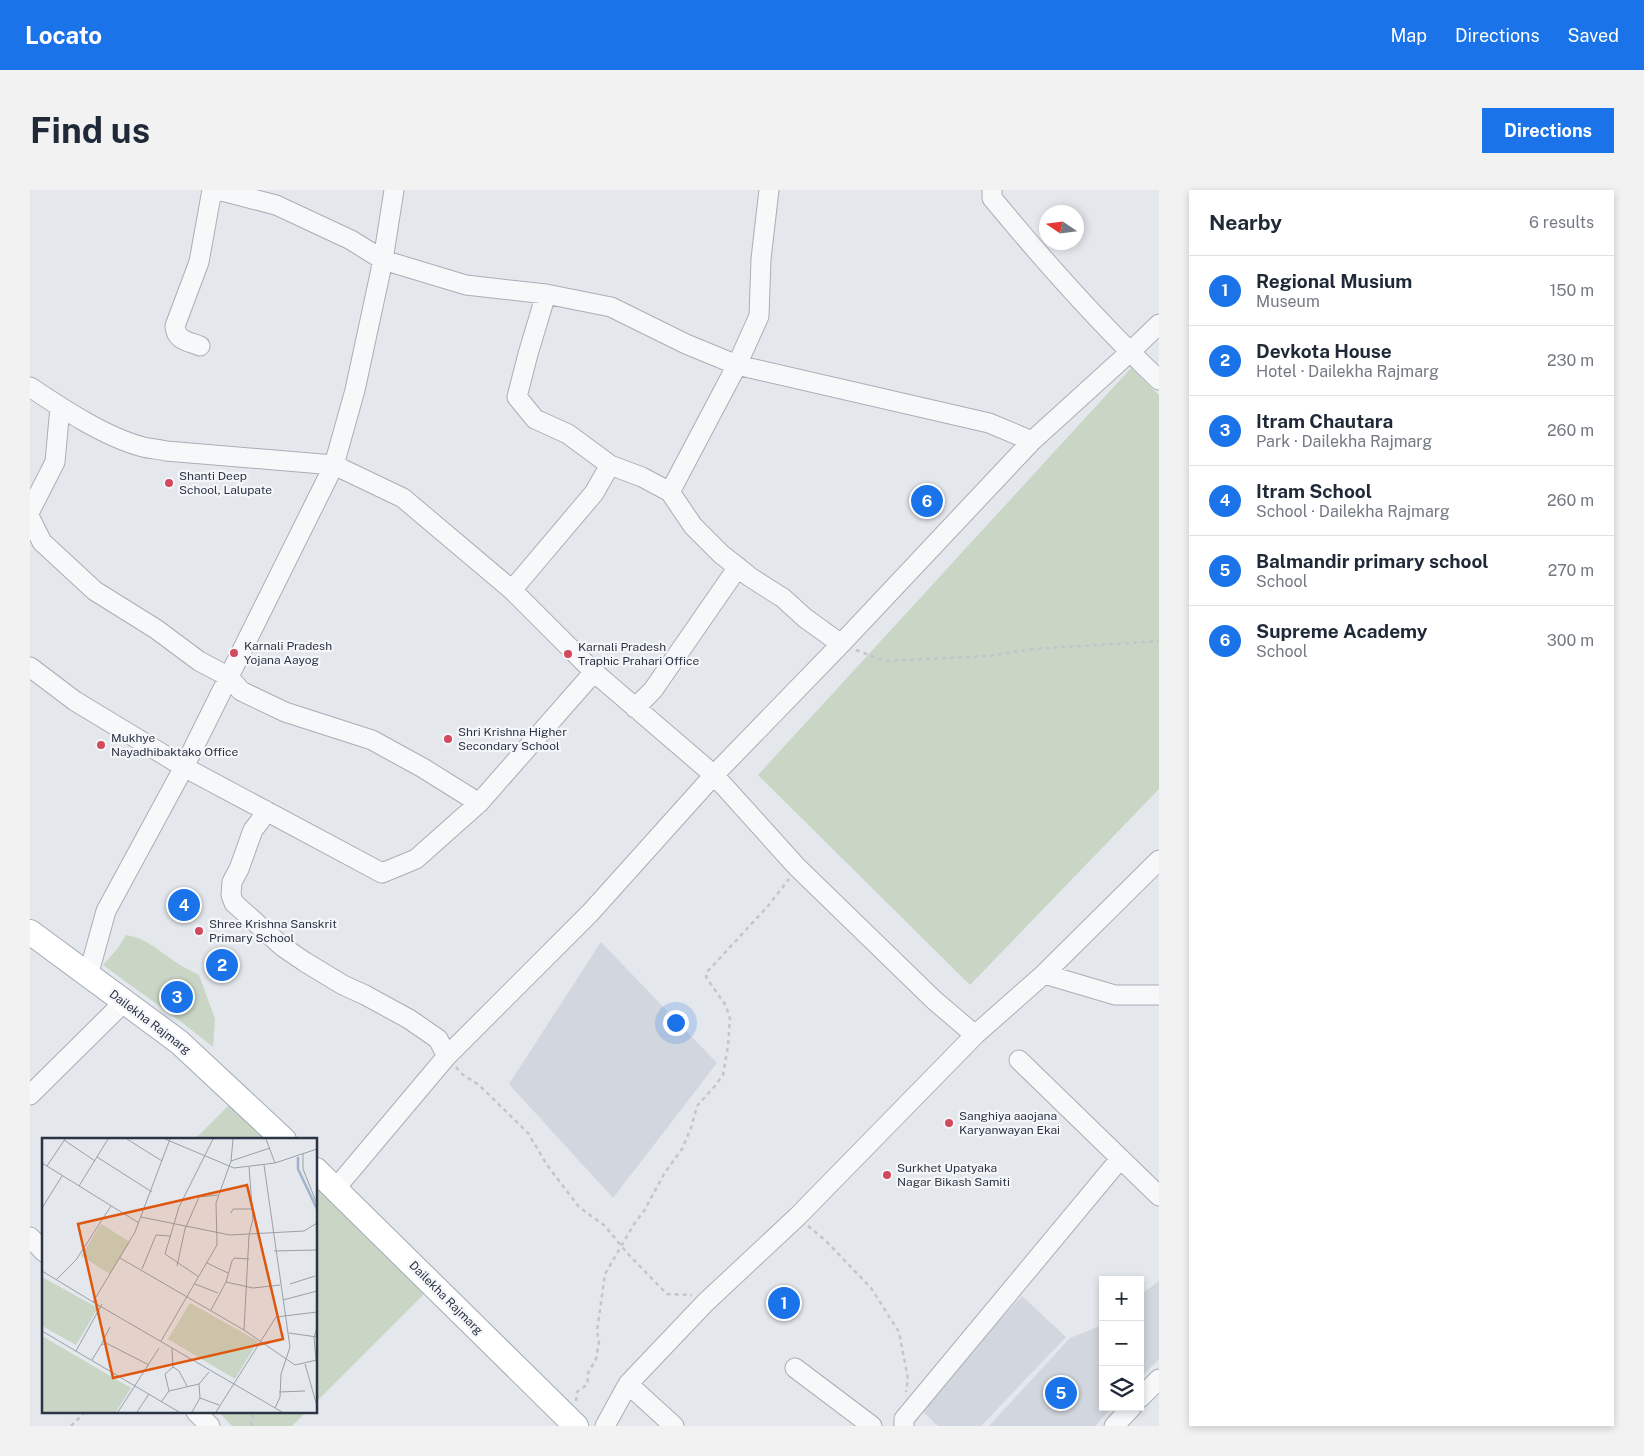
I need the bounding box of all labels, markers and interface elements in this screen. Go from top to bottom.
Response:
text: Locato [25,21,102,49]
text: Map [1390,25,1427,46]
text: Directions [1455,25,1540,46]
text: Saved [1568,25,1619,46]
button: Directions [1482,108,1614,153]
text: Find us [30,110,150,151]
north arrow [1039,205,1084,250]
text: Nearby [1209,210,1282,235]
text: 6 results [1529,213,1594,232]
text: Regional Musium [1256,270,1412,292]
text: 1 [1222,281,1228,300]
text: 150 m [1550,281,1594,300]
text: Museum [1256,292,1320,311]
text: Devkota House [1256,340,1392,362]
text: 2 [1220,351,1230,370]
text: 230 m [1547,351,1594,370]
text: Hotel · Dailekha Rajmarg [1256,362,1439,381]
text: Itram Chautara [1256,410,1393,432]
text: 3 [1220,421,1230,440]
text: 260 m [1547,421,1594,440]
text: Park · Dailekha Rajmarg [1256,432,1432,451]
place label: Shanti Deep School, Lalupate [179,469,272,497]
marker: Shanti Deep School, Lalupate [163,477,175,489]
text: Itram School [1256,480,1372,502]
pin: 6 [911,482,943,520]
text: 4 [1220,491,1230,510]
text: 260 m [1547,491,1594,510]
text: School · Dailekha Rajmarg [1256,502,1450,521]
text: Balmandir primary school [1256,550,1489,572]
text: 5 [1220,561,1230,580]
text: 270 m [1548,561,1594,580]
text: School [1256,572,1307,591]
text: Supreme Academy [1256,620,1427,642]
text: 6 [1220,631,1230,650]
text: 300 m [1547,631,1594,650]
place label: Karnali Pradesh Yojana Aayog [244,639,332,667]
place label: Karnali Pradesh Traphic Prahari Office [578,640,699,668]
text: School [1256,642,1307,661]
marker: Karnali Pradesh Yojana Aayog [228,647,240,659]
marker: Karnali Pradesh Traphic Prahari Office [562,648,574,660]
place label: Shri Krishna Higher Secondary School [458,725,567,753]
place label: Mukhye Nayadhibaktako Office [111,731,239,759]
marker: Shri Krishna Higher Secondary School [442,733,454,745]
marker: Mukhye Nayadhibaktako Office [95,739,107,751]
pin: 4 [168,886,200,924]
place label: Shree Krishna Sanskrit Primary School [209,917,337,945]
marker: Shree Krishna Sanskrit Primary School [193,925,205,937]
pin: 2 [206,946,238,984]
pin: 3 [161,978,193,1016]
street label: Dailekha Rajmarg [107,987,193,1057]
your location [663,1010,689,1036]
place label: Sanghiya aaojana Karyanwayan Ekai [959,1109,1060,1137]
marker: Sanghiya aaojana Karyanwayan Ekai [943,1117,955,1129]
inset map [42,1138,318,1414]
place label: Surkhet Upatyaka Nagar Bikash Samiti [897,1161,1010,1189]
marker: Surkhet Upatyaka Nagar Bikash Samiti [881,1169,893,1181]
street label: Dailekha Rajmarg [406,1258,486,1338]
map controls [1099,1276,1144,1411]
button: + [1099,1276,1144,1321]
pin: 1 [768,1284,800,1322]
button: − [1099,1321,1144,1366]
button: layers [1099,1366,1144,1411]
pin: 5 [1045,1374,1077,1412]

